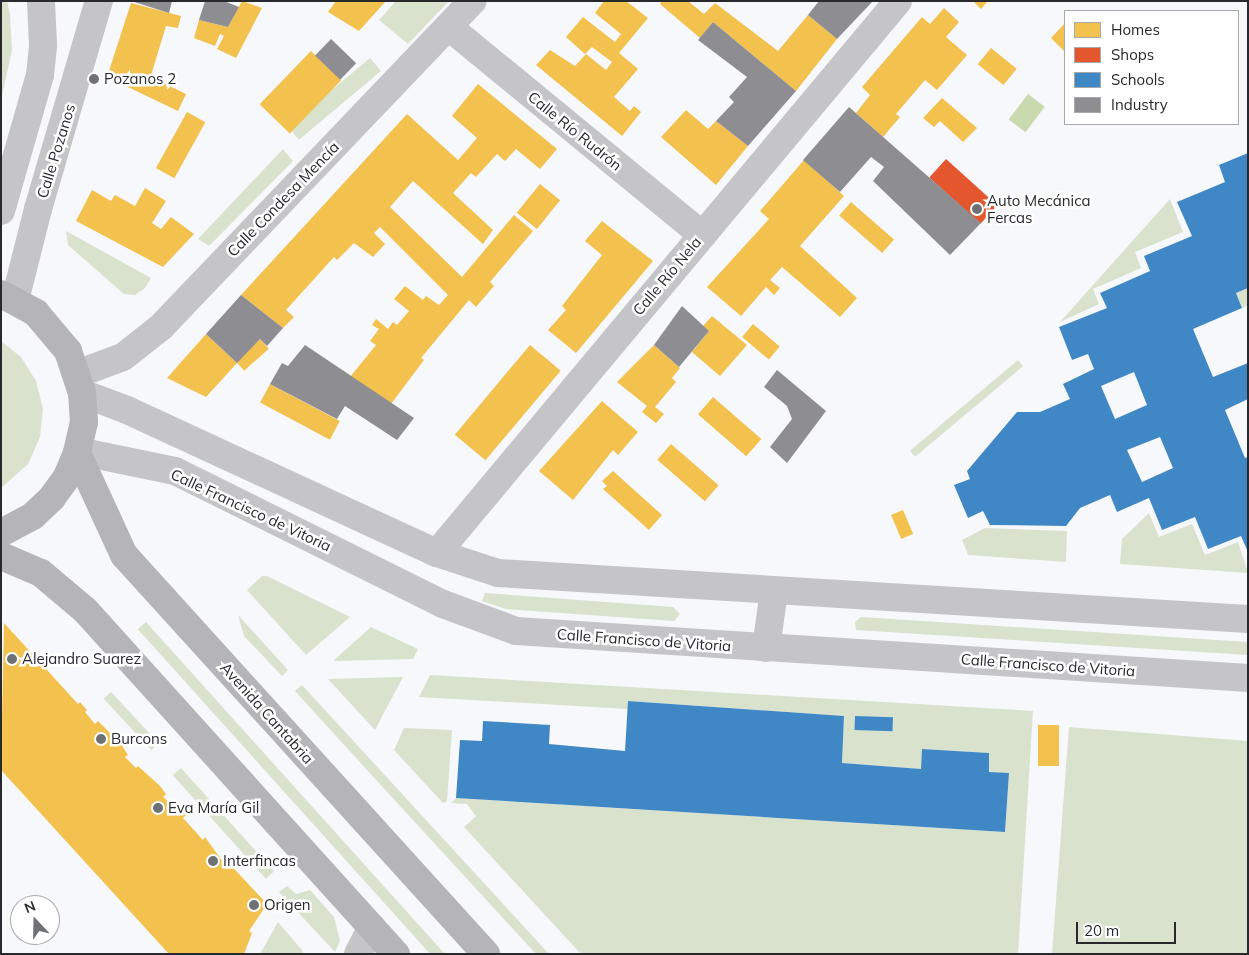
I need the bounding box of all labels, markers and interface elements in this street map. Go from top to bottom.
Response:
legend [1064,10,1239,125]
text: Homes [1111,20,1160,39]
text: Shops [1111,45,1154,64]
place label: Pozanos 2 [104,70,176,88]
text: Schools [1111,70,1165,89]
marker: Pozanos 2 [88,73,100,85]
street label: Calle Río Rudrón [524,88,626,174]
text: Industry [1111,95,1168,114]
street label: Calle Pozanos [33,102,79,200]
street label: Calle Condesa Mencía [224,138,342,260]
place label: Auto Mecánica Fercas [987,191,1091,226]
marker: Auto Mecánica Fercas [971,203,983,215]
street label: Calle Río Nela [629,233,705,319]
street label: Calle Francisco de Vitoria [168,465,334,555]
street label: Calle Francisco de Vitoria [556,625,732,655]
place label: Alejandro Suarez [22,650,141,668]
street label: Calle Francisco de Vitoria [960,650,1136,680]
marker: Alejandro Suarez [6,653,18,665]
street label: Avenida Cantabria [217,659,317,767]
place label: Burcons [111,730,167,748]
marker: Burcons [95,733,107,745]
place label: Eva María Gil [168,799,259,817]
marker: Eva María Gil [152,802,164,814]
place label: Interfincas [223,852,296,870]
marker: Interfincas [207,855,219,867]
north arrow [10,895,60,945]
place label: Origen [264,896,311,914]
text: N [22,897,38,917]
marker: Origen [248,899,260,911]
scale bar [1079,912,1179,944]
text: 20 m [1084,921,1119,940]

